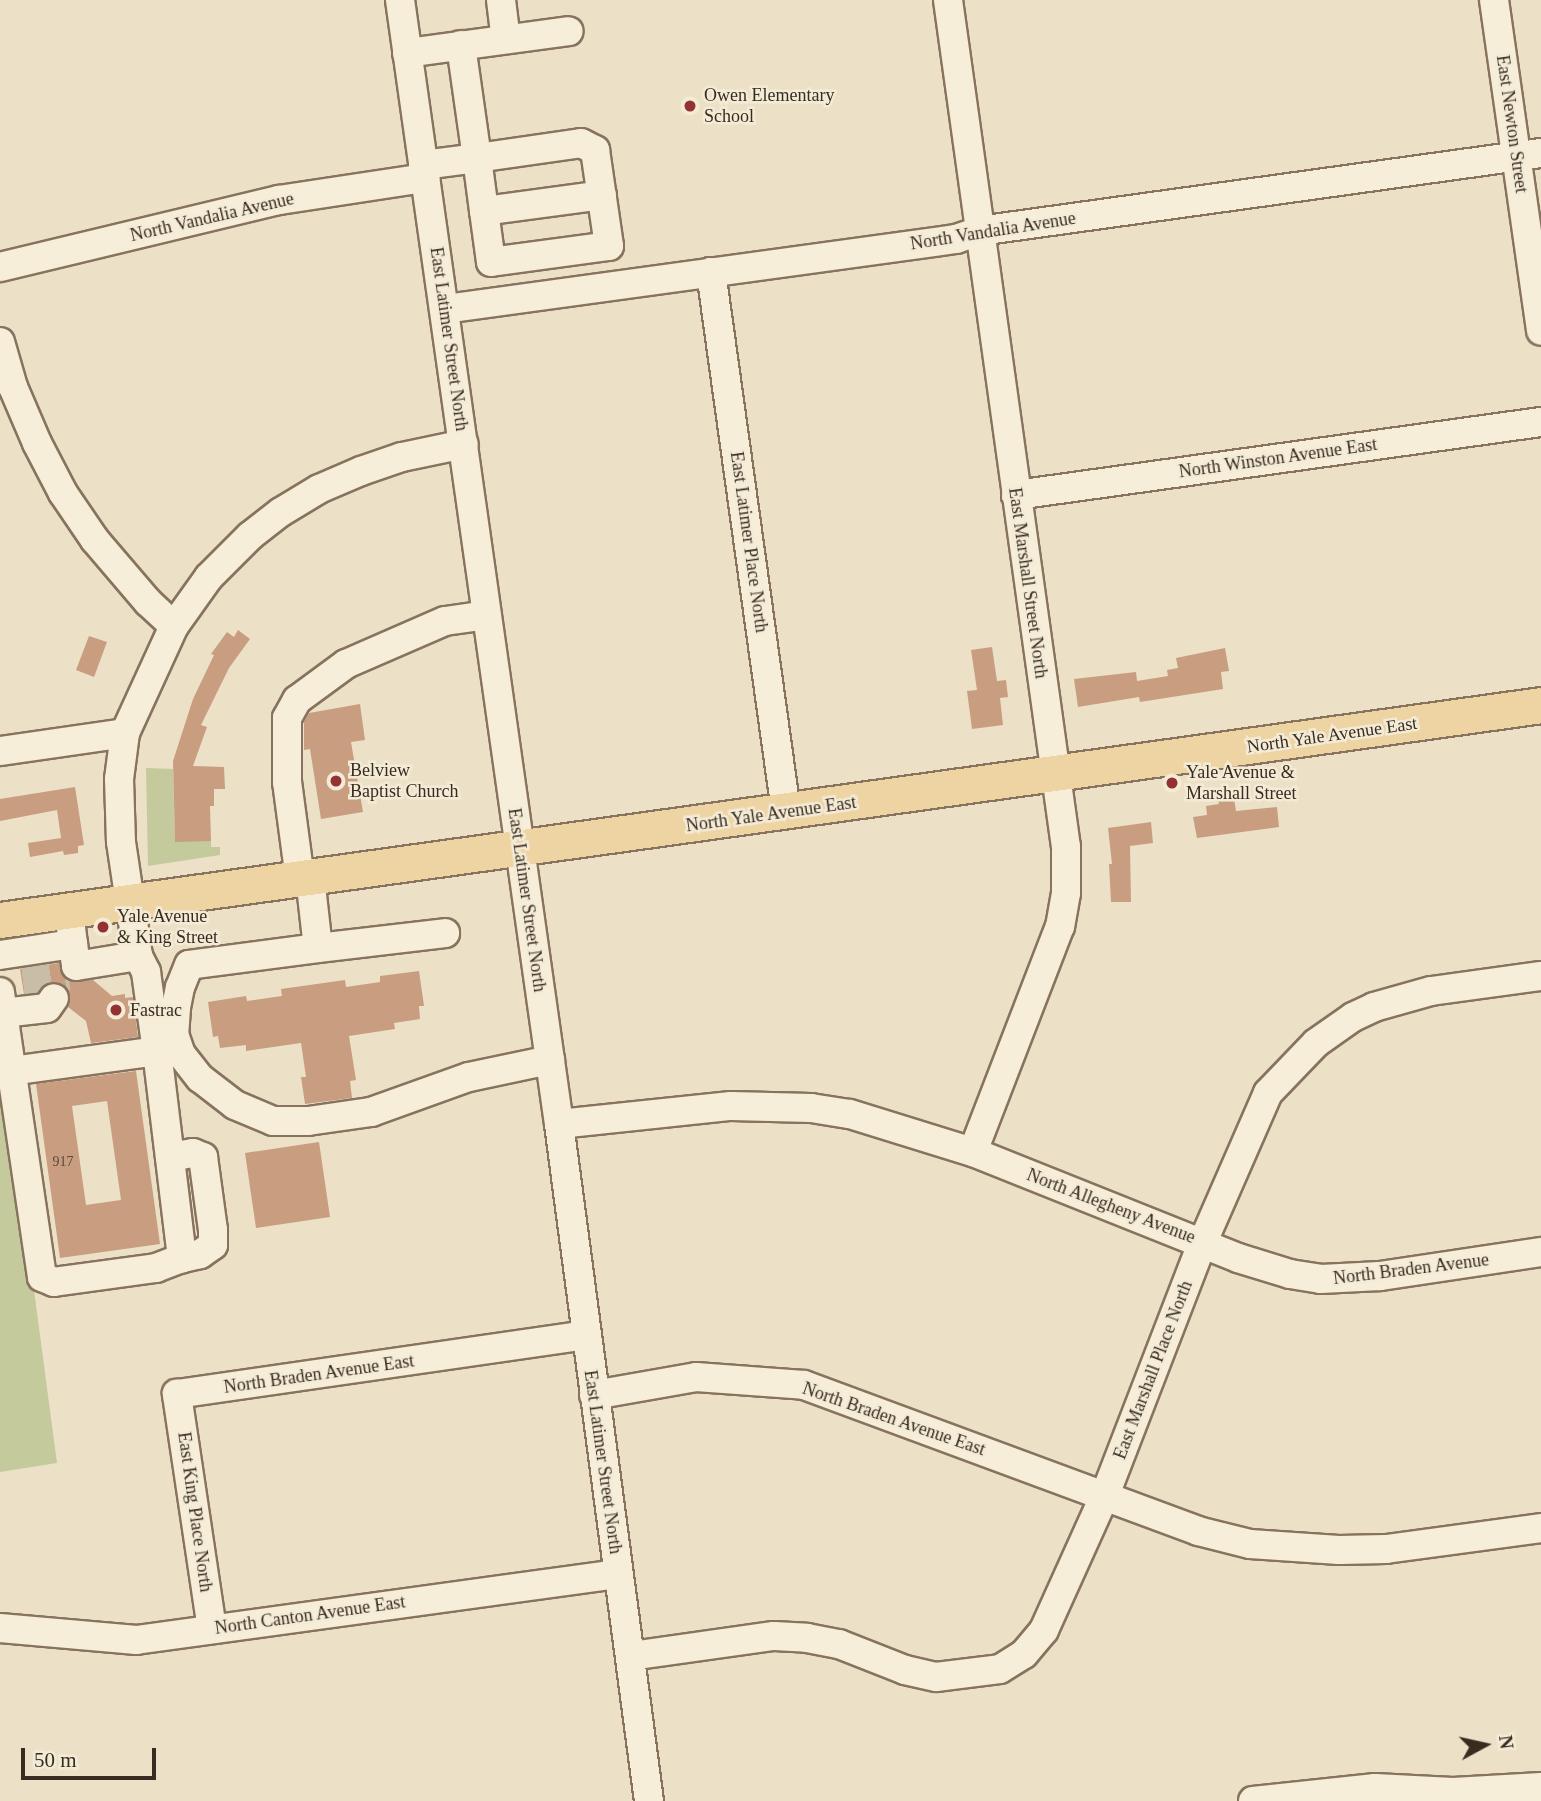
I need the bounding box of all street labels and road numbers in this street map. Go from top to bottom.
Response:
street label: East Newton Street [1492,54,1532,194]
street label: North Vandalia Avenue [127,188,297,246]
street label: North Vandalia Avenue [908,207,1078,255]
street label: East Latimer Street North [425,246,473,432]
street label: North Winston Avenue East [1177,433,1379,483]
street label: East Latimer Place North [726,450,772,634]
street label: East Marshall Street North [1004,486,1052,680]
street label: North Yale Avenue East [1245,712,1419,758]
street label: North Yale Avenue East [684,791,858,837]
street label: East Latimer Street North [503,807,551,993]
street label: North Allegheny Avenue [1023,1164,1199,1248]
street label: North Braden Avenue [1331,1249,1491,1289]
street label: East Marshall Place North [1109,1278,1197,1462]
street label: North Braden Avenue East [222,1350,416,1398]
street label: East Latimer Street North [579,1369,627,1555]
street label: North Braden Avenue East [799,1377,989,1461]
street label: East King Place North [173,1431,217,1593]
street label: North Canton Avenue East [213,1591,407,1639]

